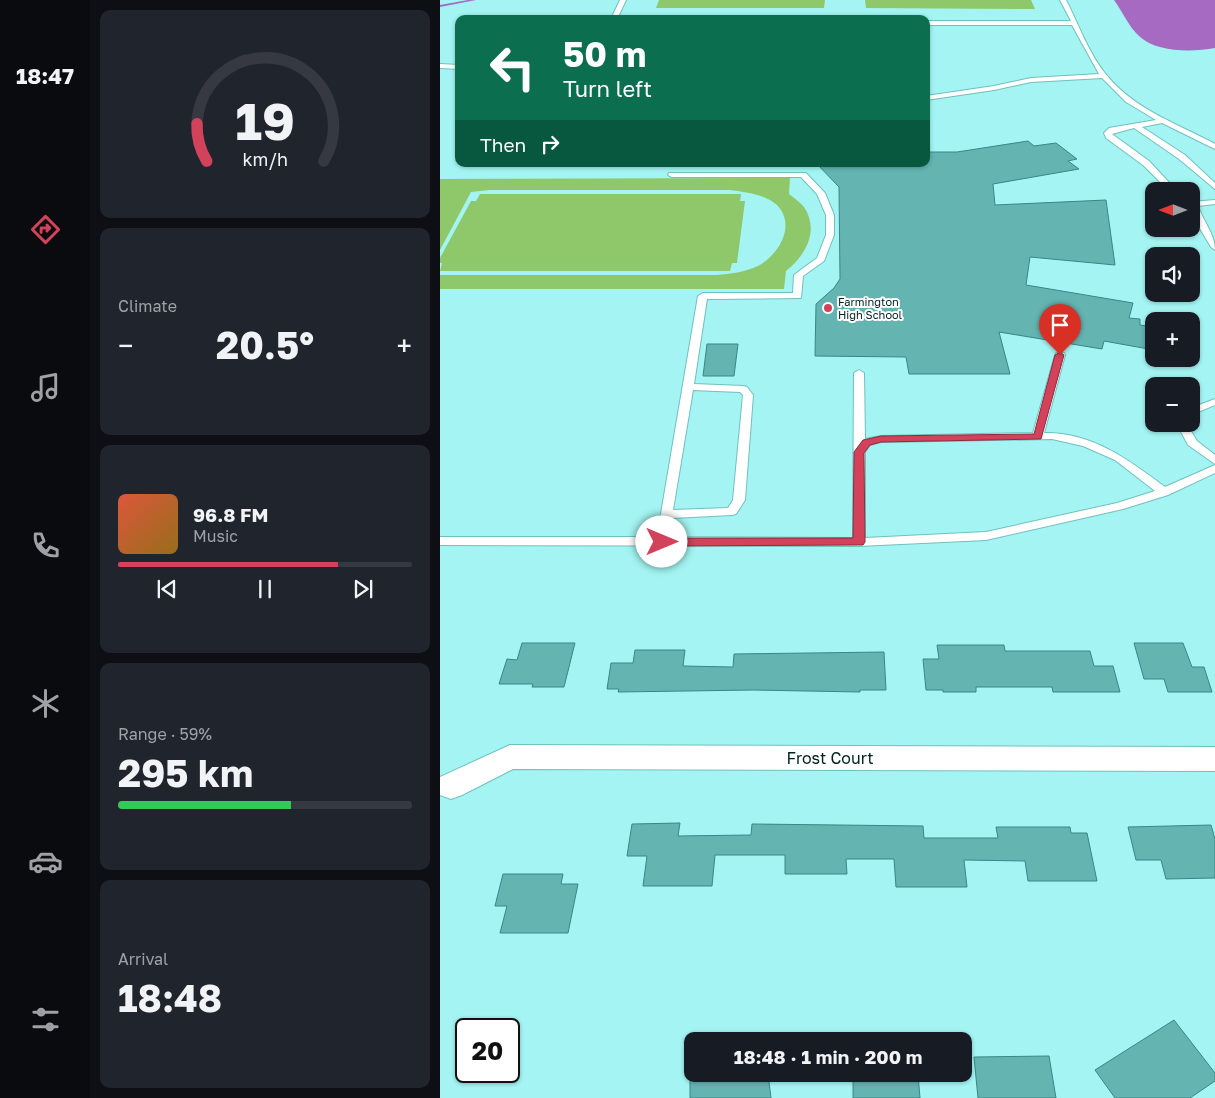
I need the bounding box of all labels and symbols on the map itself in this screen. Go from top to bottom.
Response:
north arrow [1145,182,1200,238]
place label: Farmington High School [838,295,903,321]
marker: Farmington High School [822,302,834,314]
pin [1039,304,1081,355]
position arrow [635,515,687,567]
street label: Frost Court [786,748,874,768]
speed limit sign: 20 [455,1018,520,1083]

